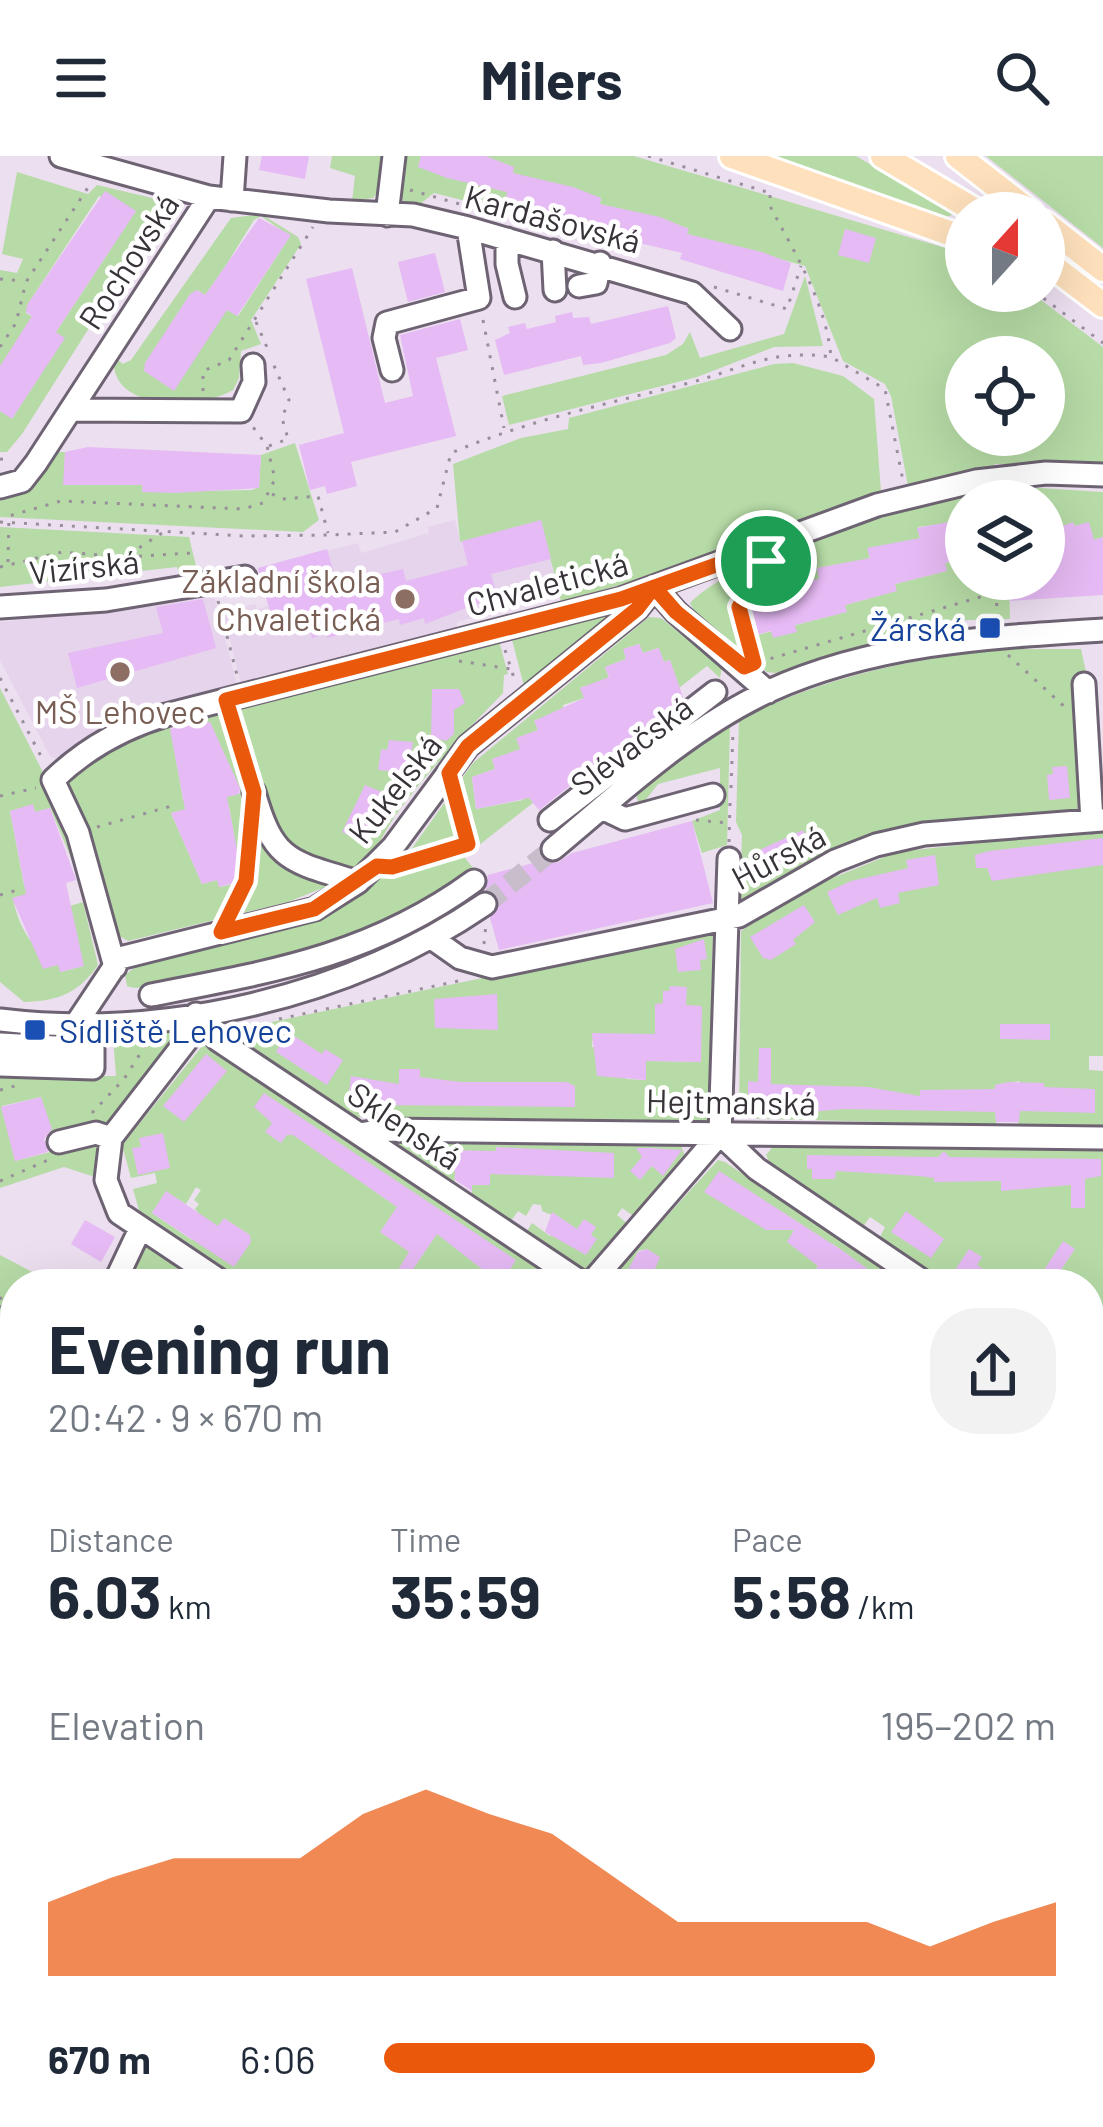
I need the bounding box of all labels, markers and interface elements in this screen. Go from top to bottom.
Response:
icon: menu [48,45,114,111]
icon: search [989,45,1055,111]
text: Milers [480,46,623,111]
street label: Kardašovská [461,175,645,261]
street label: Rochovská [69,186,187,336]
north arrow [945,192,1065,312]
map controls [945,192,1065,600]
button: locate [945,336,1065,456]
button: layers [945,480,1065,600]
pin [715,510,817,612]
icon: arrive [733,528,799,594]
street label: Vizírská [27,540,141,592]
street label: Chvaletická [462,542,632,624]
place label: Základní škola Chvaletická [181,560,381,638]
marker: Základní škola Chvaletická [392,586,418,612]
place label: Žárská [870,608,966,648]
marker: Žárská [977,615,1003,641]
marker: MŠ Lehovec [107,659,133,685]
street label: Slévačská [562,686,700,804]
place label: MŠ Lehovec [35,691,205,731]
street label: Kukelská [339,725,449,851]
street label: Hůrská [724,815,832,897]
place label: Sídliště Lehovec [59,1010,292,1050]
marker: Sídliště Lehovec [22,1017,48,1043]
street label: Sklenská [341,1073,469,1177]
street label: Hejtmanská [646,1080,816,1122]
text: Evening run [48,1308,391,1387]
button: share [930,1308,1056,1434]
text: 20:42 · 9 × 670 m [48,1393,323,1440]
text: Distance [48,1519,174,1559]
text: Time [390,1519,461,1559]
text: Pace [732,1519,803,1559]
text: 6.03 [48,1559,161,1631]
text: 35:59 [390,1559,541,1631]
text: 5:58 [732,1559,851,1631]
text: km [161,1586,212,1626]
text: /km [851,1586,915,1626]
text: Elevation [48,1701,205,1748]
text: 195–202 m [881,1701,1056,1748]
text: 670 m [48,2035,151,2082]
text: 6:06 [240,2035,315,2082]

